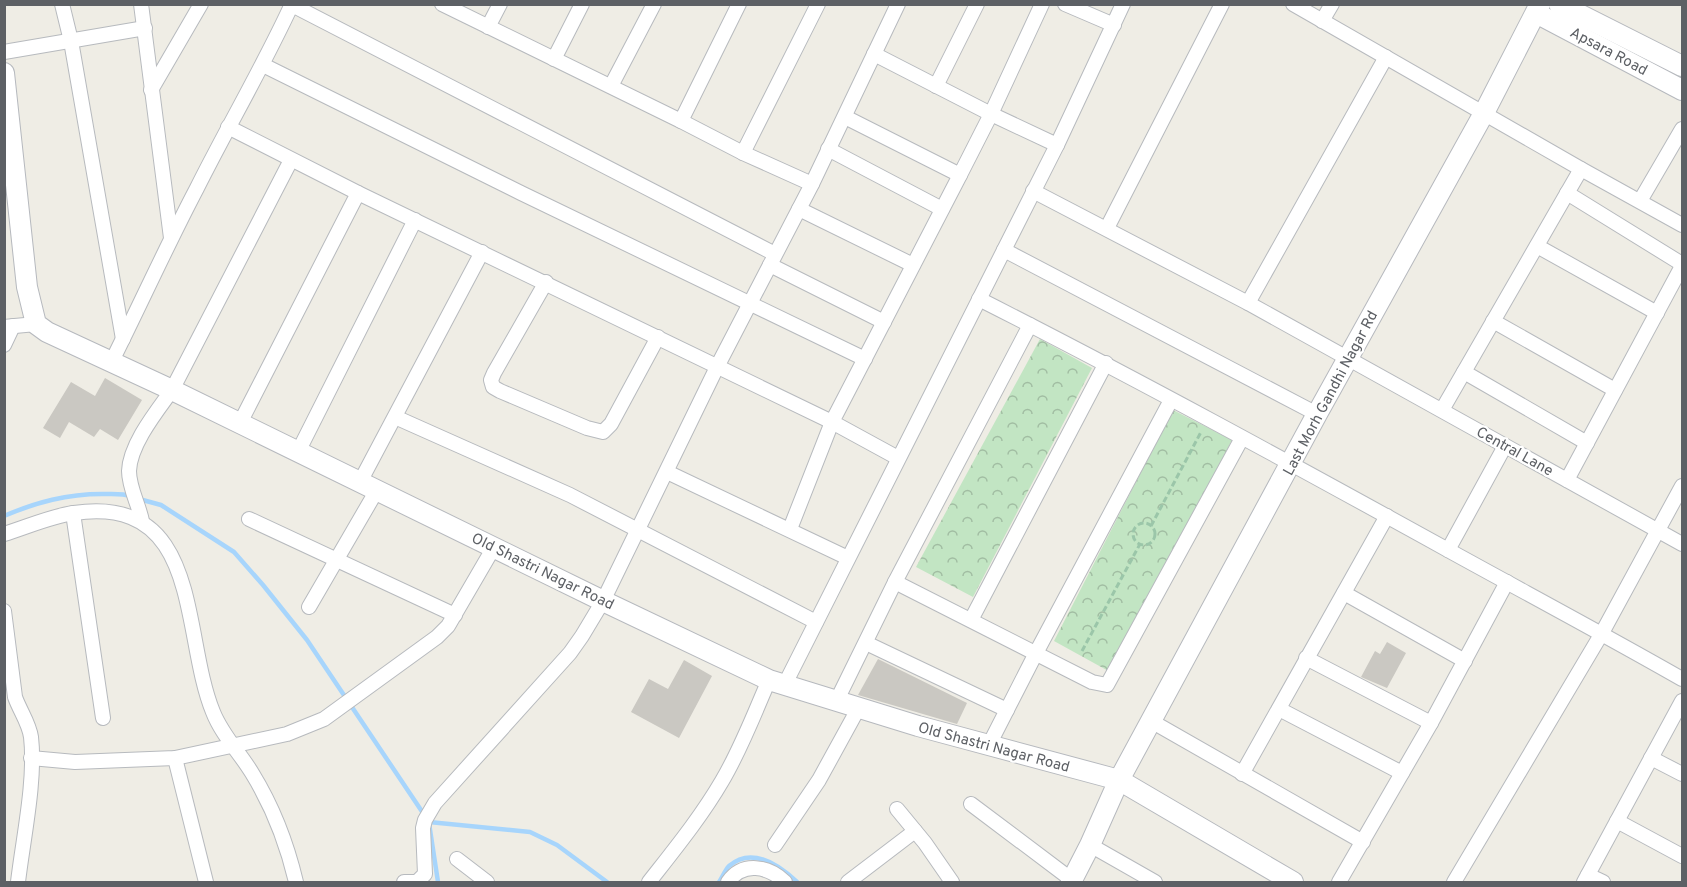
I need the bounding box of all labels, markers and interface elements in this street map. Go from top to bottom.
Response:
street label: Apsara Road [1566,24,1650,81]
street label: Last Morh Gandhi Nagar Rd [1280,308,1383,479]
street label: Central Lane [1472,423,1556,481]
street label: Old Shastri Nagar Road [468,530,617,615]
street label: Old Shastri Nagar Road [916,719,1072,778]

